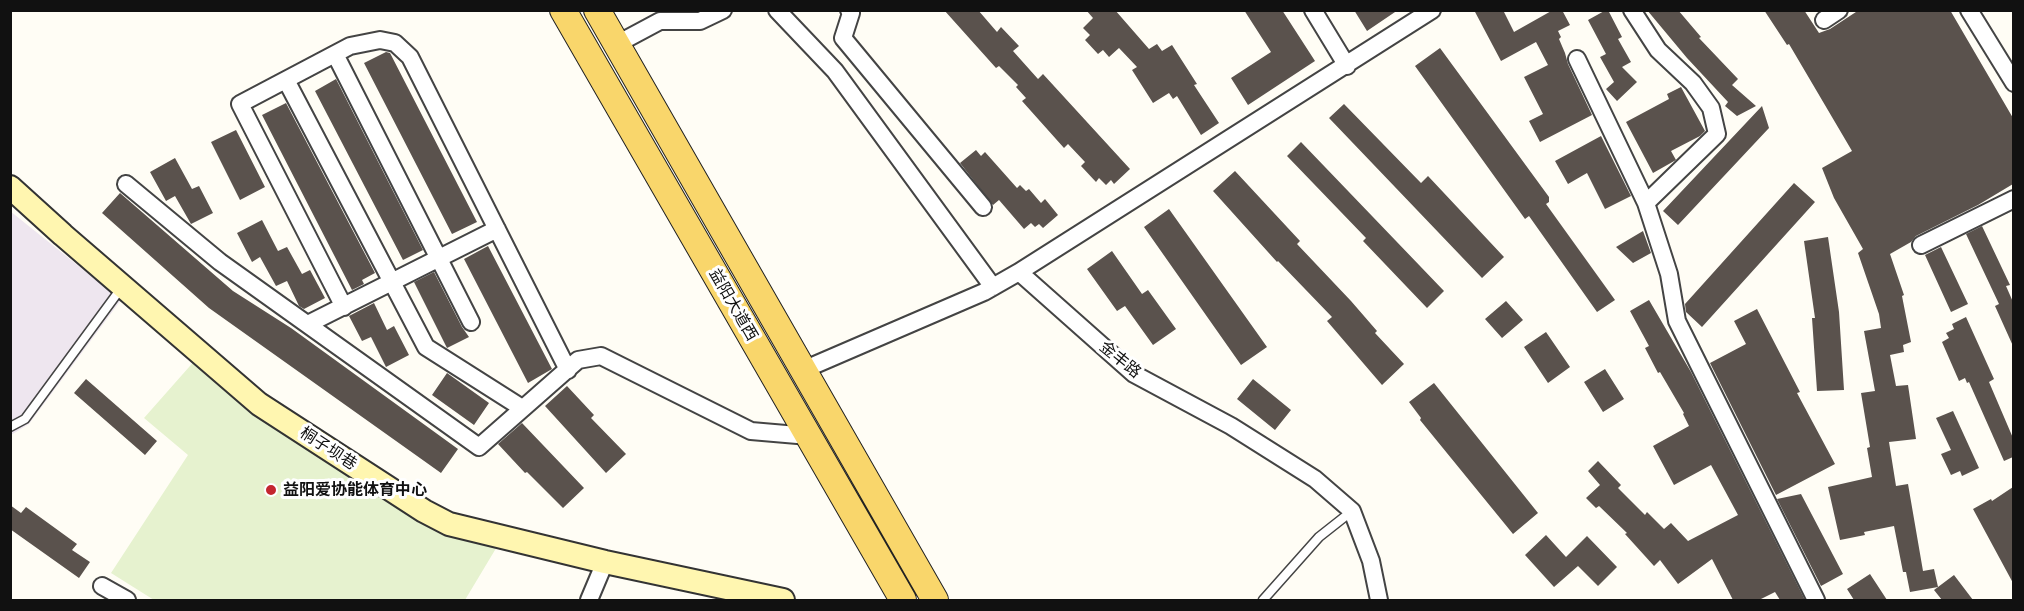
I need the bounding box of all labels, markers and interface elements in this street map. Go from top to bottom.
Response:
street label: 益阳大道西 [705,266,761,344]
street label: 金丰路 [1095,337,1145,383]
street label: 桐子坝巷 [296,424,360,474]
place label: 益阳爱协能体育中心 [283,480,427,500]
marker: 益阳爱协能体育中心 [264,483,278,497]

